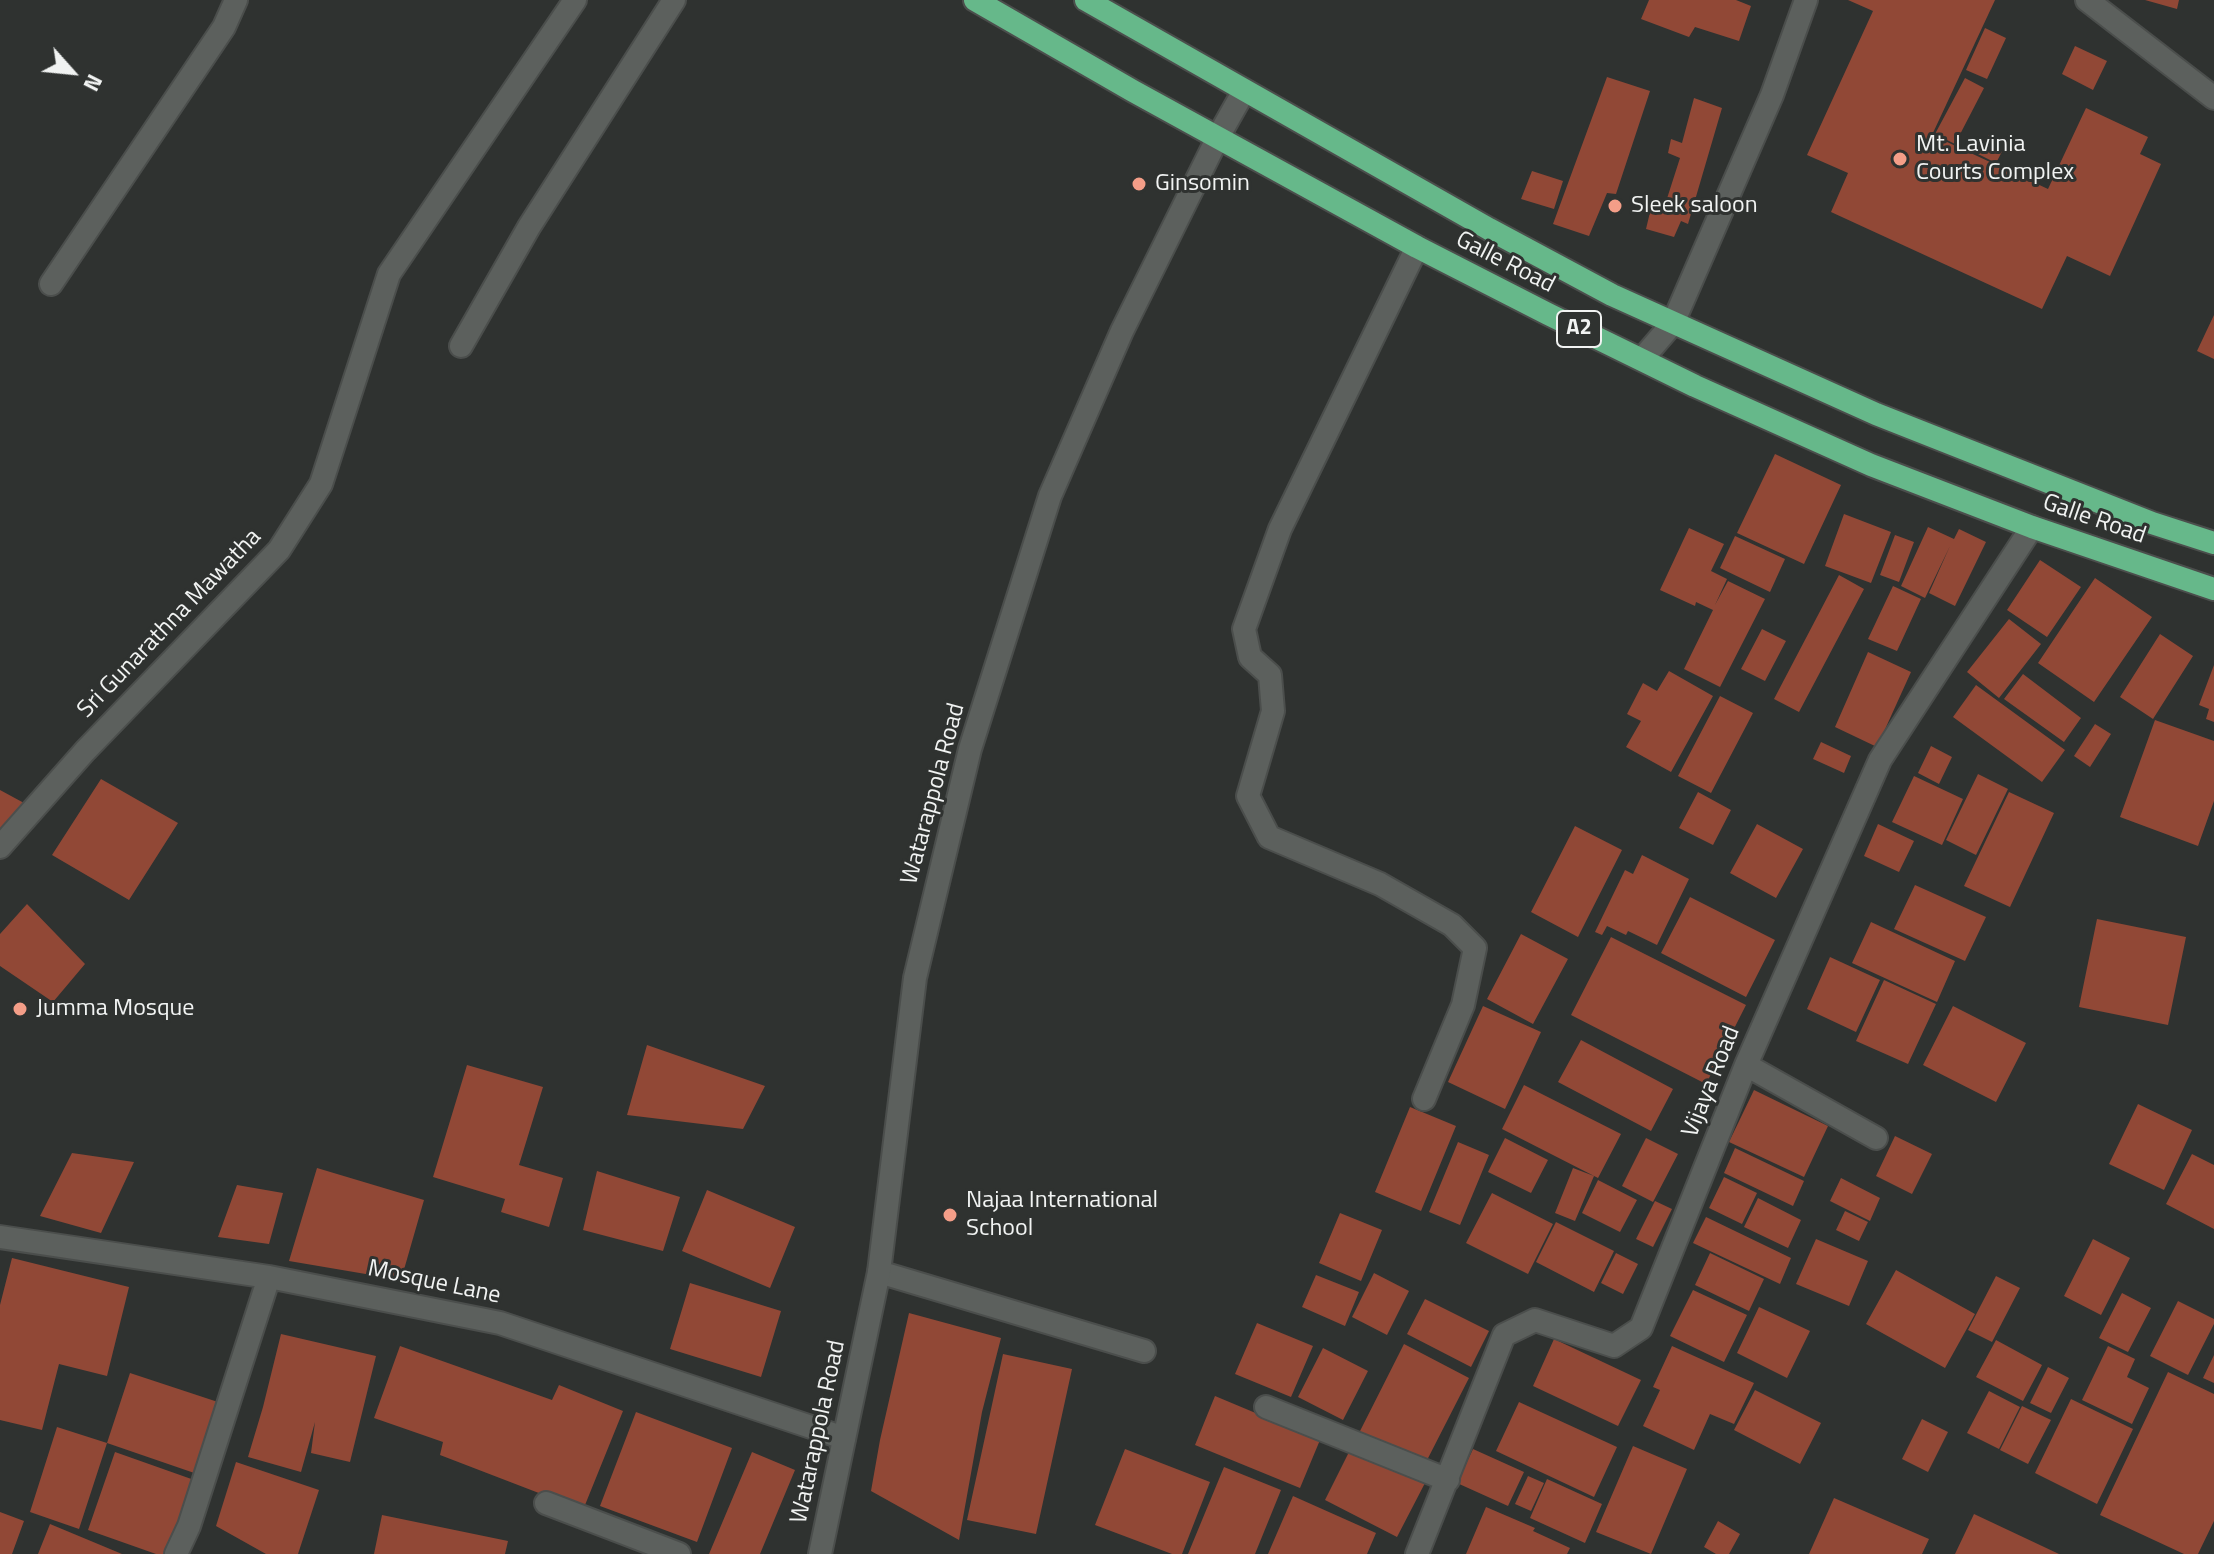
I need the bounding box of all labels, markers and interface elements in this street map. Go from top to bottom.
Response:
north arrow [32,32,112,112]
text: N [75,68,112,97]
place label: Mt. Lavinia Courts Complex [1916,131,2074,187]
marker: Mt. Lavinia Courts Complex [1891,150,1909,168]
place label: Ginsomin [1155,170,1250,198]
marker: Ginsomin [1130,175,1148,193]
place label: Sleek saloon [1631,192,1758,220]
marker: Sleek saloon [1606,197,1624,215]
street label: Galle Road [1451,226,1559,300]
road number: A2 [1557,311,1601,347]
street label: Galle Road [2039,489,2149,551]
street label: Sri Gunarathna Mawatha [72,523,268,725]
street label: Watarappola Road [896,700,972,888]
place label: Jumma Mosque [36,995,194,1023]
marker: Jumma Mosque [11,1000,29,1018]
street label: Vijaya Road [1677,1022,1747,1142]
place label: Najaa International School [966,1187,1158,1243]
marker: Najaa International School [941,1206,959,1224]
street label: Mosque Lane [365,1255,503,1311]
street label: Watarappola Road [786,1338,852,1526]

